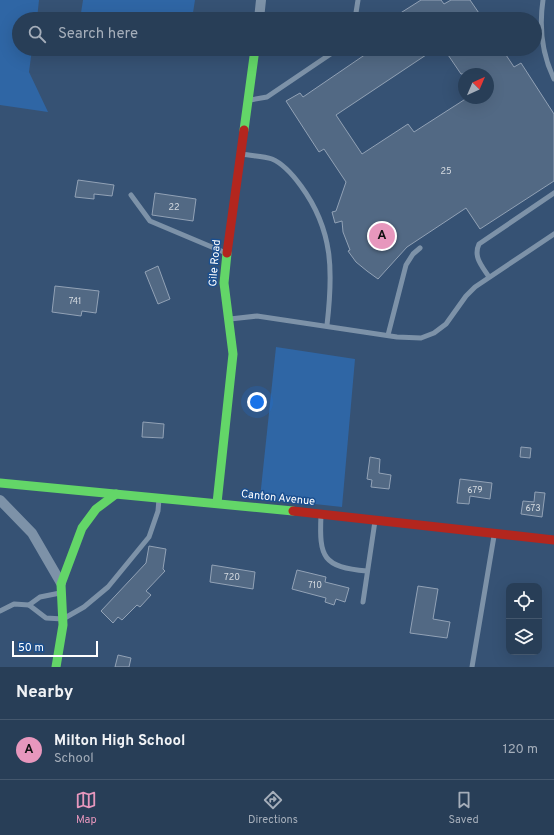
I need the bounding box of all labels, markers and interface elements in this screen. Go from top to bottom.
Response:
search box [12,12,542,56]
icon: search [26,23,48,45]
text: Search here [58,25,138,44]
north arrow [458,68,494,104]
house number: 25 [440,166,452,177]
house number: 22 [168,202,180,213]
pin: A [369,221,395,251]
street label: Gile Road [206,239,224,287]
house number: 741 [69,296,81,307]
your location [247,392,267,412]
house number: 679 [467,485,483,496]
street label: Canton Avenue [240,487,316,509]
house number: 673 [525,503,541,514]
house number: 720 [224,572,240,583]
house number: 710 [308,580,322,591]
map controls [506,583,542,655]
button: locate [506,583,542,619]
button: layers [506,619,542,655]
scale bar [12,639,98,658]
text: 50 m [18,641,44,655]
text: Nearby [16,682,73,704]
text: Milton High School [54,732,185,751]
text: A [24,742,34,758]
text: 120 m [503,742,538,758]
text: School [54,751,94,767]
tab: Map [75,789,97,827]
tab: Directions [248,789,298,827]
tab: Saved [448,789,479,827]

